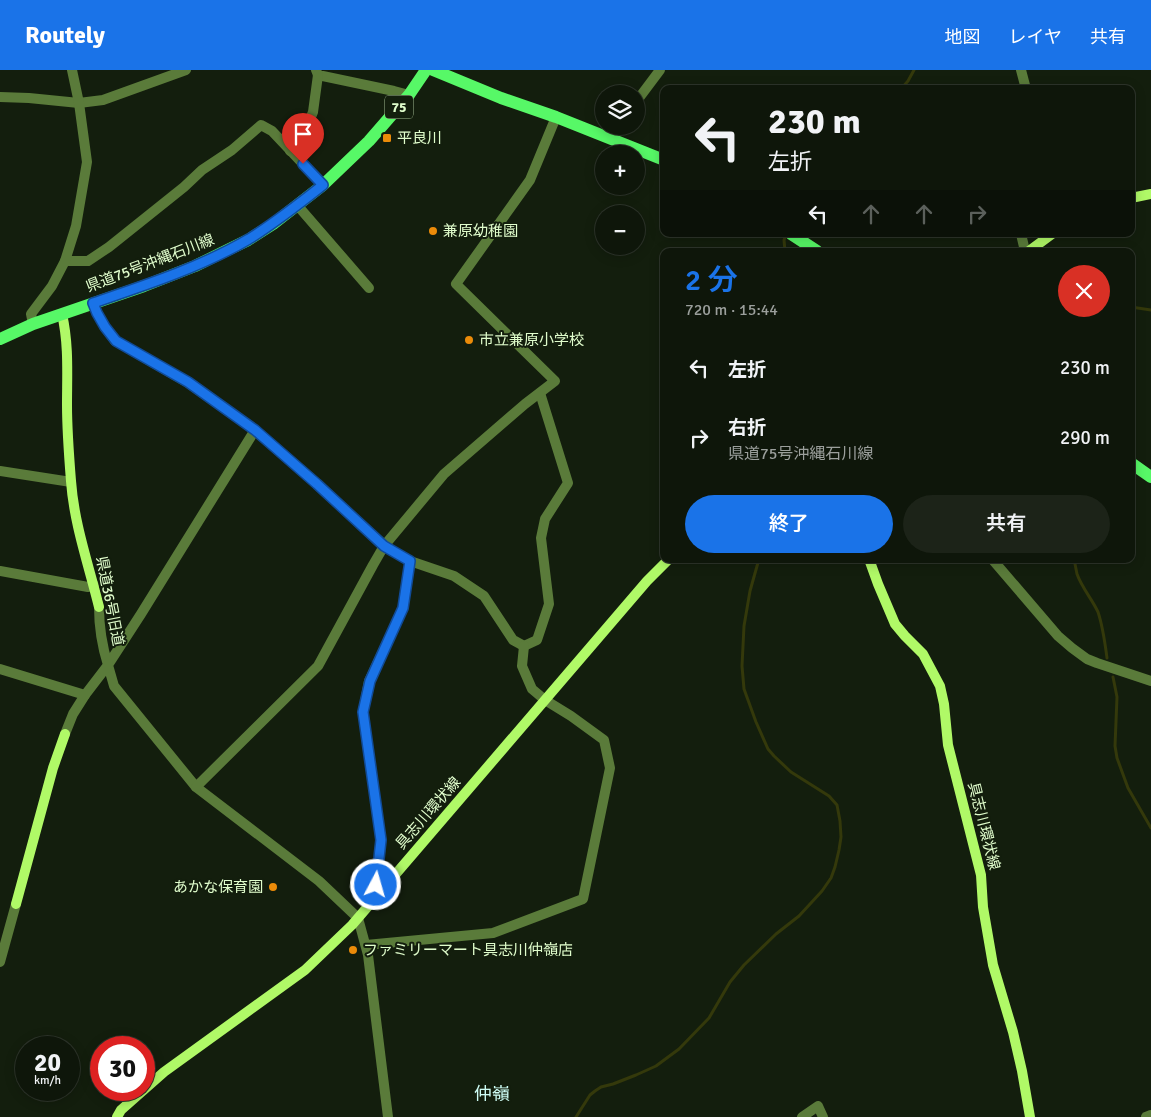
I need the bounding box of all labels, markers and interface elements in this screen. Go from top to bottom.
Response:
text: Routely [25,20,105,50]
text: 地図 [945,26,981,48]
text: レイヤ [1009,26,1062,48]
text: 共有 [1090,26,1126,48]
map controls [595,85,645,255]
button: layers [595,85,645,135]
road number: 75 [385,96,413,118]
text: 230 m [768,100,861,143]
icon: left [685,105,750,170]
pin [282,113,324,164]
icon: arrive [289,120,317,148]
place label: 平良川 [397,129,442,147]
marker: 平良川 [381,132,393,144]
button: + [595,145,645,195]
text: 左折 [768,148,812,175]
icon: left [804,200,832,228]
icon: ahead [857,200,885,228]
icon: ahead [910,200,938,228]
icon: right [963,200,991,228]
button: − [595,205,645,255]
place label: 兼原幼稚園 [443,222,518,240]
marker: 兼原幼稚園 [427,225,439,237]
street label: 県道75号沖縄石川線 [83,230,217,296]
text: 2 分 [685,262,738,299]
button: close [1058,265,1110,317]
text: 720 m · 15:44 [685,300,778,320]
place label: 市立兼原小学校 [479,331,584,349]
marker: 市立兼原小学校 [463,334,475,346]
icon: left [685,354,713,382]
text: 230 m [1060,356,1110,380]
text: 左折 [728,358,766,382]
text: 右折 [728,416,766,440]
icon: right [685,424,713,452]
text: 290 m [1060,426,1110,450]
text: 県道75号沖縄石川線 [728,444,873,464]
button: 終了 [685,495,893,553]
button: 共有 [903,495,1110,553]
street label: 県道36号旧道 [92,555,128,647]
street label: 具志川環状線 [392,773,464,853]
street label: 具志川環状線 [964,780,1004,872]
position arrow [349,858,401,910]
place label: あかな保育園 [173,878,263,896]
marker: あかな保育園 [267,881,279,893]
place label: ファミリーマート具志川仲嶺店 [363,941,573,959]
marker: ファミリーマート具志川仲嶺店 [347,944,359,956]
speed limit sign: 30 [90,1036,155,1101]
text: 20 [34,1047,61,1078]
text: km/h [34,1073,61,1088]
district label: 仲嶺 [474,1083,510,1105]

